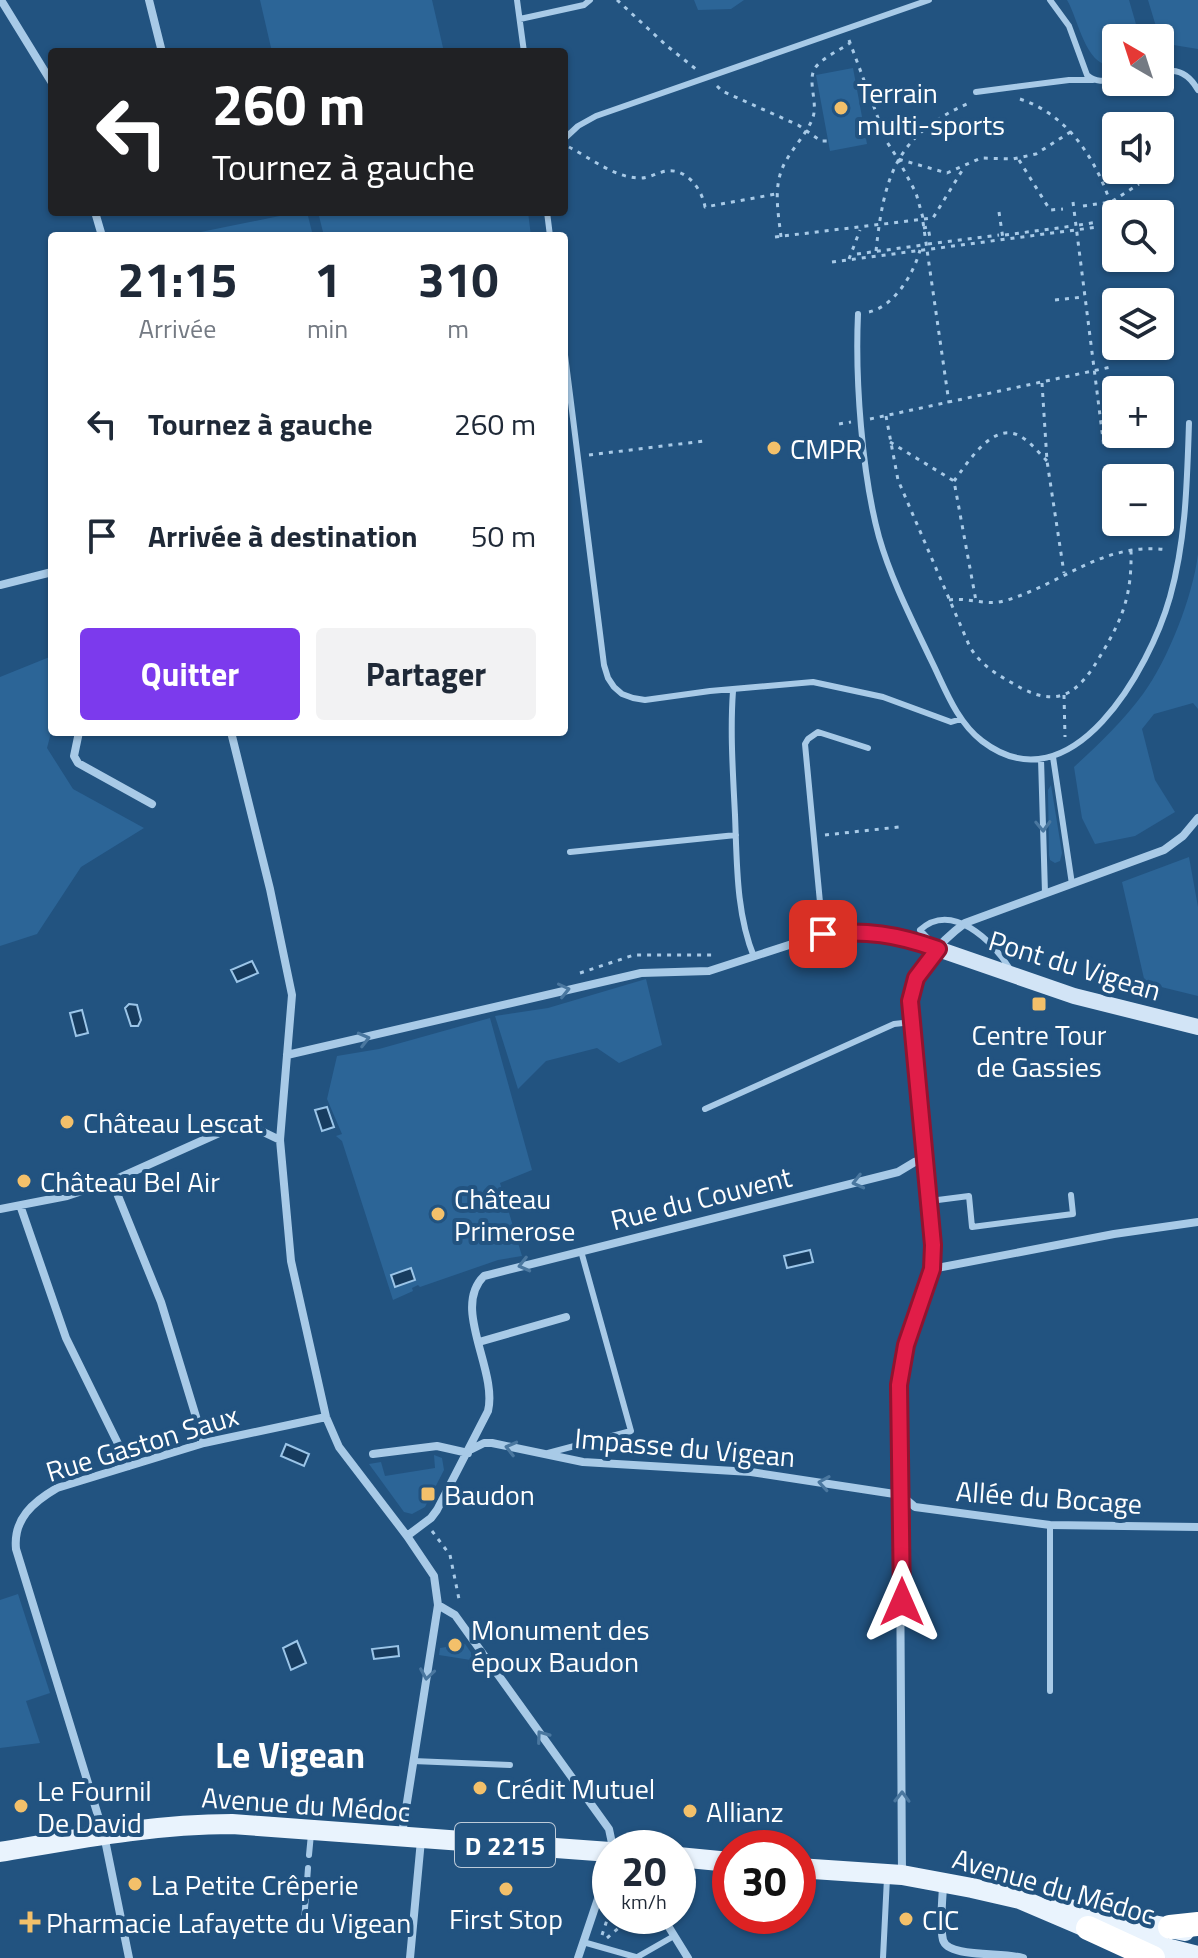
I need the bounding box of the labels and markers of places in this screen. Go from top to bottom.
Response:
place label: Terrain multi-sports [857,71,1005,146]
marker: Terrain multi-sports [832,99,850,117]
place label: CMPR [790,427,863,470]
marker: CMPR [765,439,783,457]
pin [789,900,857,968]
marker: Centre Tour de Gassies [1030,995,1048,1013]
place label: Centre Tour de Gassies [971,1013,1107,1088]
place label: Château Lescat [83,1101,263,1144]
marker: Château Lescat [58,1113,76,1131]
place label: Château Bel Air [40,1160,220,1203]
marker: Château Bel Air [15,1172,33,1190]
place label: Château Primerose [454,1177,575,1252]
marker: Château Primerose [429,1205,447,1223]
place label: Baudon [444,1473,535,1516]
marker: Baudon [419,1485,437,1503]
place label: Monument des époux Baudon [471,1608,650,1683]
marker: Monument des époux Baudon [446,1636,464,1654]
place label: Crédit Mutuel [496,1767,655,1810]
place label: Le Fournil De David [37,1769,152,1844]
marker: Crédit Mutuel [471,1779,489,1797]
place label: Allianz [706,1790,784,1833]
marker: Le Fournil De David [12,1797,30,1815]
marker: Allianz [681,1802,699,1820]
place label: La Petite Crêperie [151,1863,359,1906]
marker: La Petite Crêperie [126,1875,144,1893]
marker: First Stop [497,1880,515,1898]
place label: First Stop [449,1897,563,1940]
place label: CIC [922,1898,959,1941]
place label: Pharmacie Lafayette du Vigean [46,1901,411,1944]
marker: CIC [897,1910,915,1928]
marker: Pharmacie Lafayette du Vigean [21,1913,39,1931]

